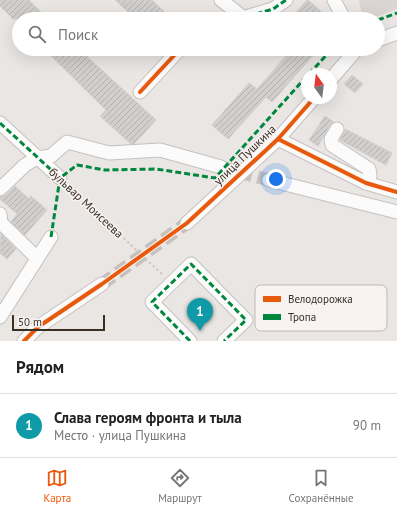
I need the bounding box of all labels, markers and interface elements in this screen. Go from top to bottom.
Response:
search box [12,12,385,56]
icon: search [26,23,48,45]
text: Поиск [58,25,98,44]
north arrow [301,68,337,104]
street label: улица Пушкина [210,121,279,188]
street label: бульвар Моисеева [46,164,127,241]
your location [266,169,286,189]
legend [255,285,387,331]
text: Велодорожка [288,292,353,306]
pin: 1 [187,298,213,331]
text: Тропа [288,310,316,324]
scale bar [12,313,105,332]
text: 50 m [18,315,42,329]
text: Рядом [16,356,64,378]
text: Слава героям фронта и тыла [54,408,242,427]
text: 1 [25,417,33,434]
text: 90 m [353,417,381,434]
text: Место · улица Пушкина [54,427,186,444]
tab: Карта [43,467,71,505]
tab: Маршрут [158,467,202,505]
tab: Сохранённые [289,467,354,505]

